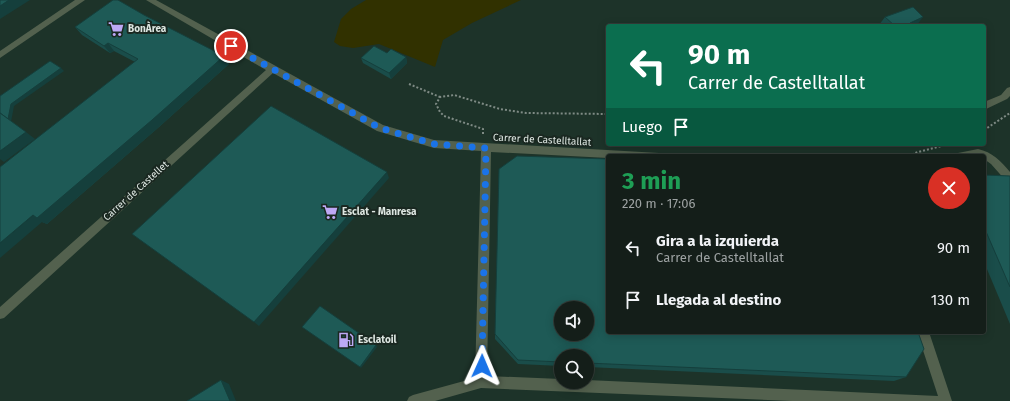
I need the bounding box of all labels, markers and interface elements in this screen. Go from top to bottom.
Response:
supermarket icon: BonÀrea [107,20,125,38]
place label: BonÀrea [128,21,167,35]
pin [214,29,248,63]
icon: arrive [220,35,242,57]
text: 90 m [688,38,750,71]
icon: left [622,40,674,92]
text: Carrer de Castelltallat [688,72,865,94]
icon: arrive [670,116,692,138]
text: Luego [622,118,662,136]
street label: Carrer de Castelltallat [493,131,592,149]
street label: Carrer de Castellet [101,158,171,223]
text: 3 min [622,167,681,195]
button: close [928,167,970,209]
text: 220 m · 17:06 [622,196,695,211]
supermarket icon: Esclat - Manresa [321,203,339,221]
place label: Esclat - Manresa [342,206,417,218]
text: Gira a la izquierda [656,232,779,250]
icon: left [622,237,644,259]
text: 90 m [937,239,970,257]
text: Carrer de Castelltallat [656,250,784,265]
icon: arrive [622,289,644,311]
text: Llegada al destino [656,291,781,309]
text: 130 m [931,291,970,309]
map controls [554,301,594,389]
button: sound [554,301,594,341]
fuel station icon: Esclatoil [337,331,355,349]
place label: Esclatoil [358,334,397,346]
position arrow [461,345,503,387]
button: search [554,349,594,389]

